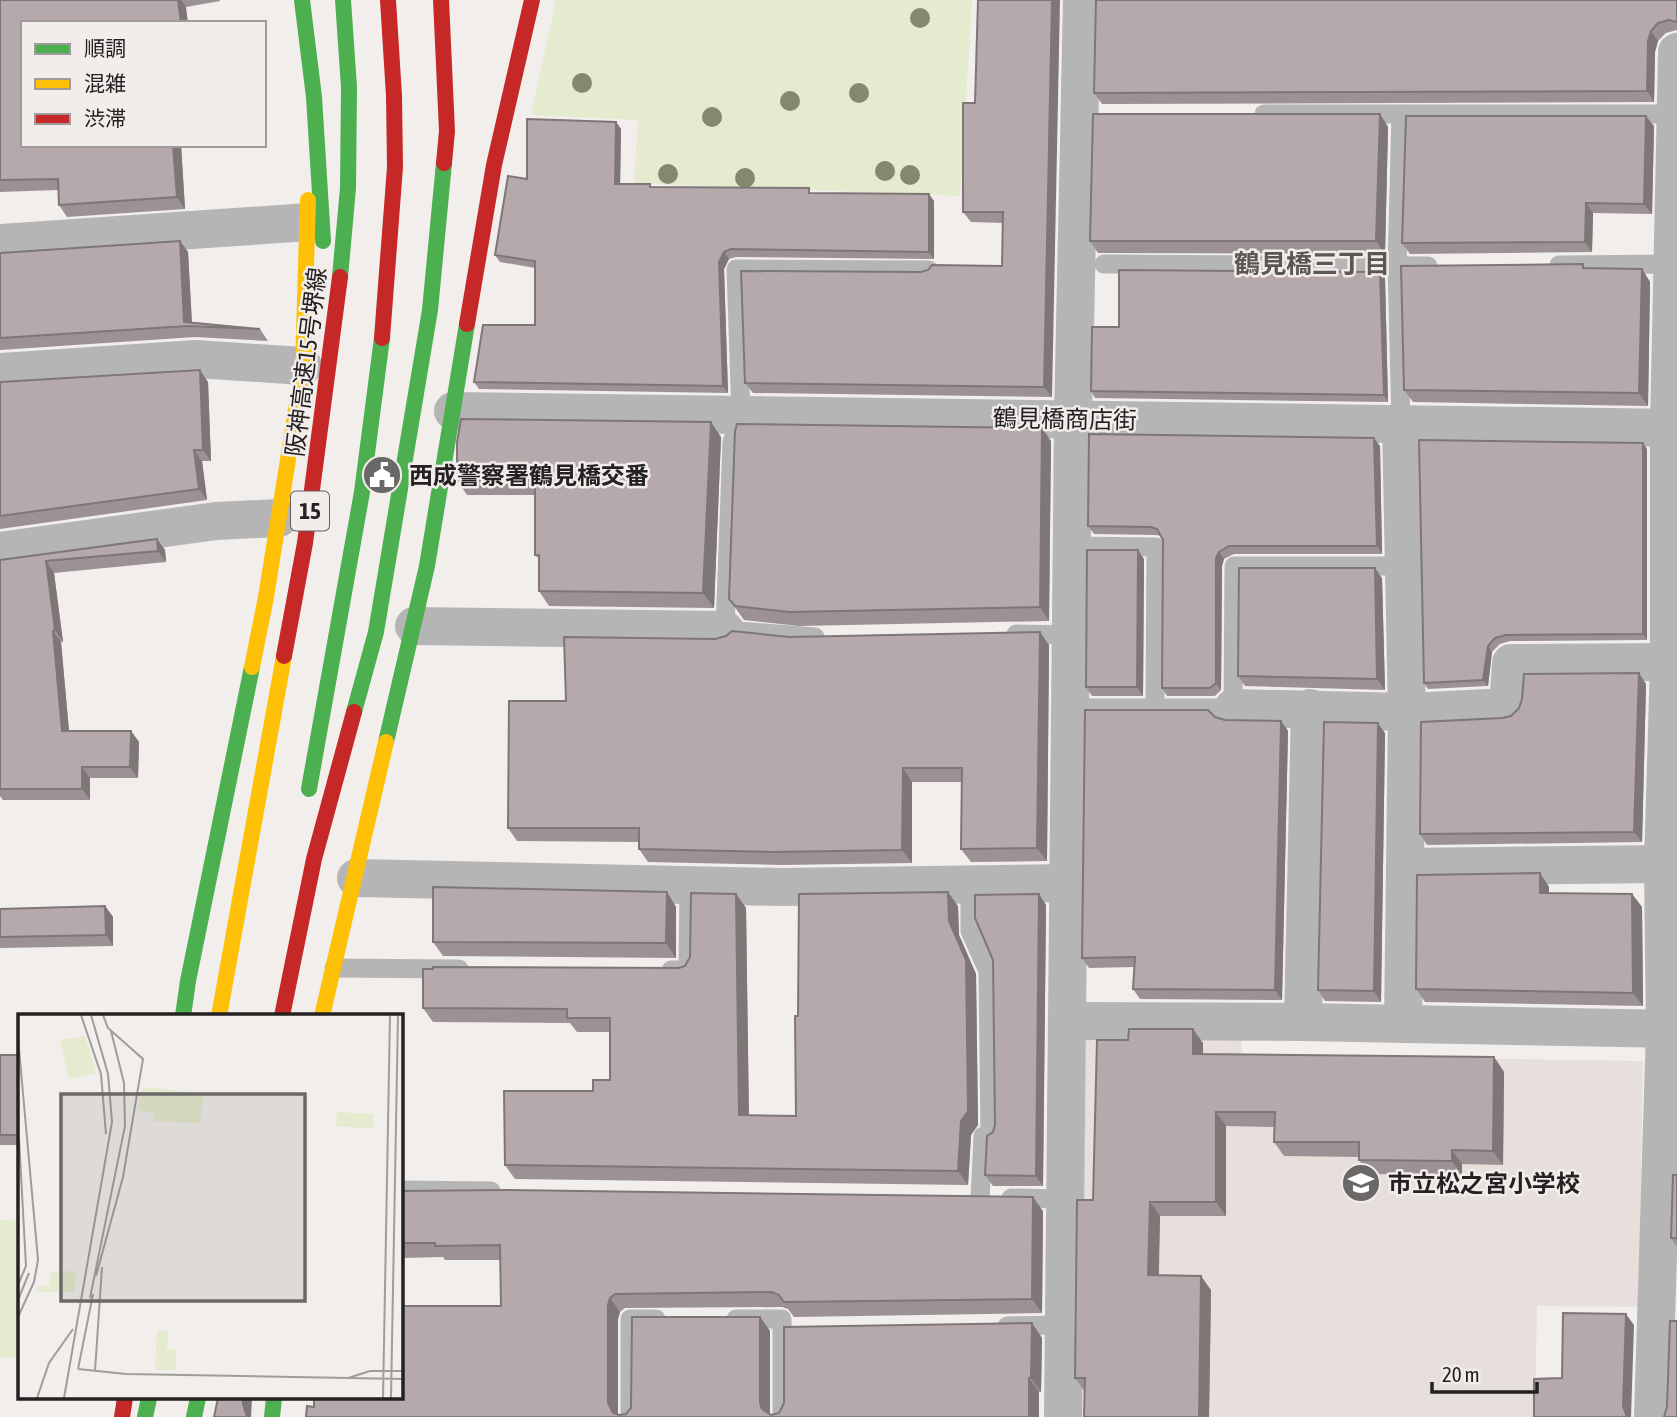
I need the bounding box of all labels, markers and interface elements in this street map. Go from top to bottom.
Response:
legend [21,21,266,147]
text: 順調 [84,36,126,60]
text: 混雑 [84,71,126,95]
text: 渋滞 [84,106,126,130]
district label: 鶴見橋三丁目 [1234,249,1390,279]
street label: 阪神高速15号堺線 [281,266,331,458]
street label: 鶴見橋商店街 [993,404,1137,434]
public building icon: 西成警察署鶴見橋交番 [361,454,403,496]
place label: 西成警察署鶴見橋交番 [409,462,649,489]
road number: 15 [291,491,329,530]
inset map [18,1014,402,1400]
school or university icon: 市立松之宮小学校 [1340,1162,1382,1204]
place label: 市立松之宮小学校 [1388,1170,1580,1197]
scale bar [1432,1350,1537,1394]
text: 20 m [1442,1362,1480,1386]

